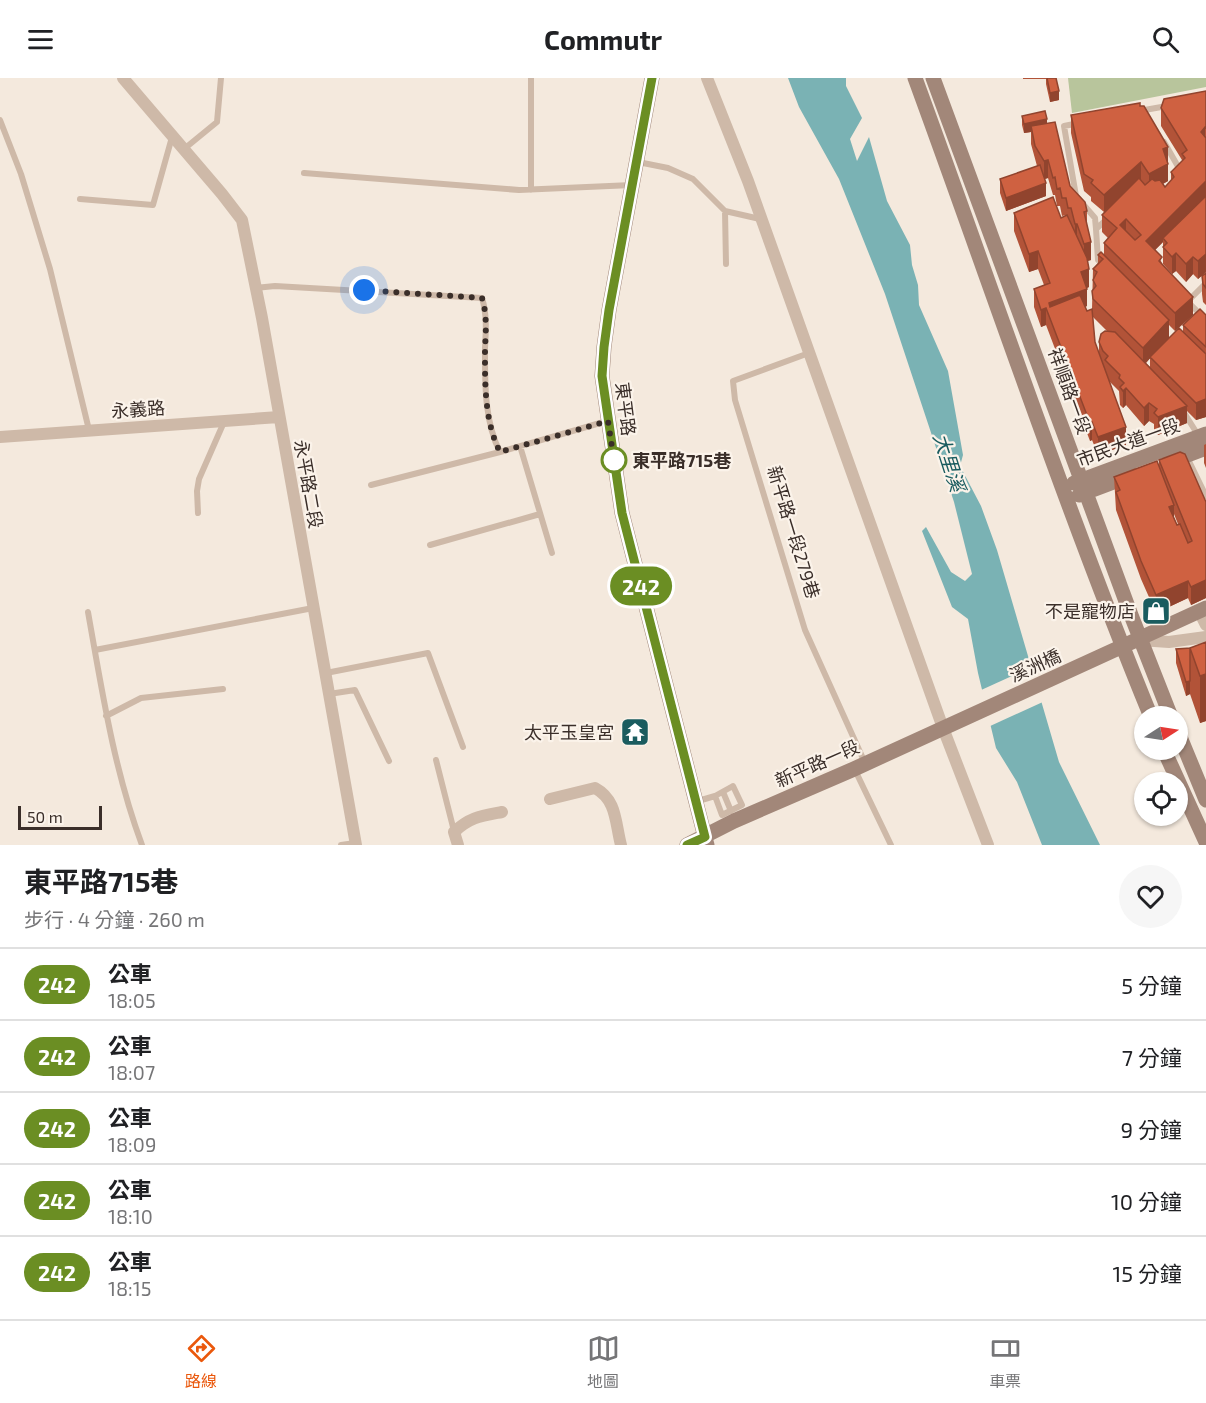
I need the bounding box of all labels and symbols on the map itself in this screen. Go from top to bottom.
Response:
your location [349,275,379,305]
street label: 祥順路一段 [1044,345,1096,437]
street label: 東平路 [612,381,640,437]
street label: 永義路 [110,396,166,422]
street label: 市民大道一段 [1073,413,1183,471]
water label: 大里溪 [929,430,972,497]
street label: 永平路二段 [290,438,328,530]
marker: 東平路715巷 [601,447,627,473]
place label: 東平路715巷 [632,449,731,471]
street label: 新平路一段279巷 [763,463,825,601]
line badge: 242 [606,566,676,606]
shop icon: 不是寵物店 [1140,595,1172,627]
place label: 不是寵物店 [1045,600,1135,622]
street label: 溪洲橋 [1006,644,1064,686]
north arrow [1134,706,1188,760]
temple icon: 太平玉皇宮 [619,716,651,748]
place label: 太平玉皇宮 [524,721,614,743]
street label: 新平路一段 [771,735,863,791]
scale bar [18,803,102,830]

